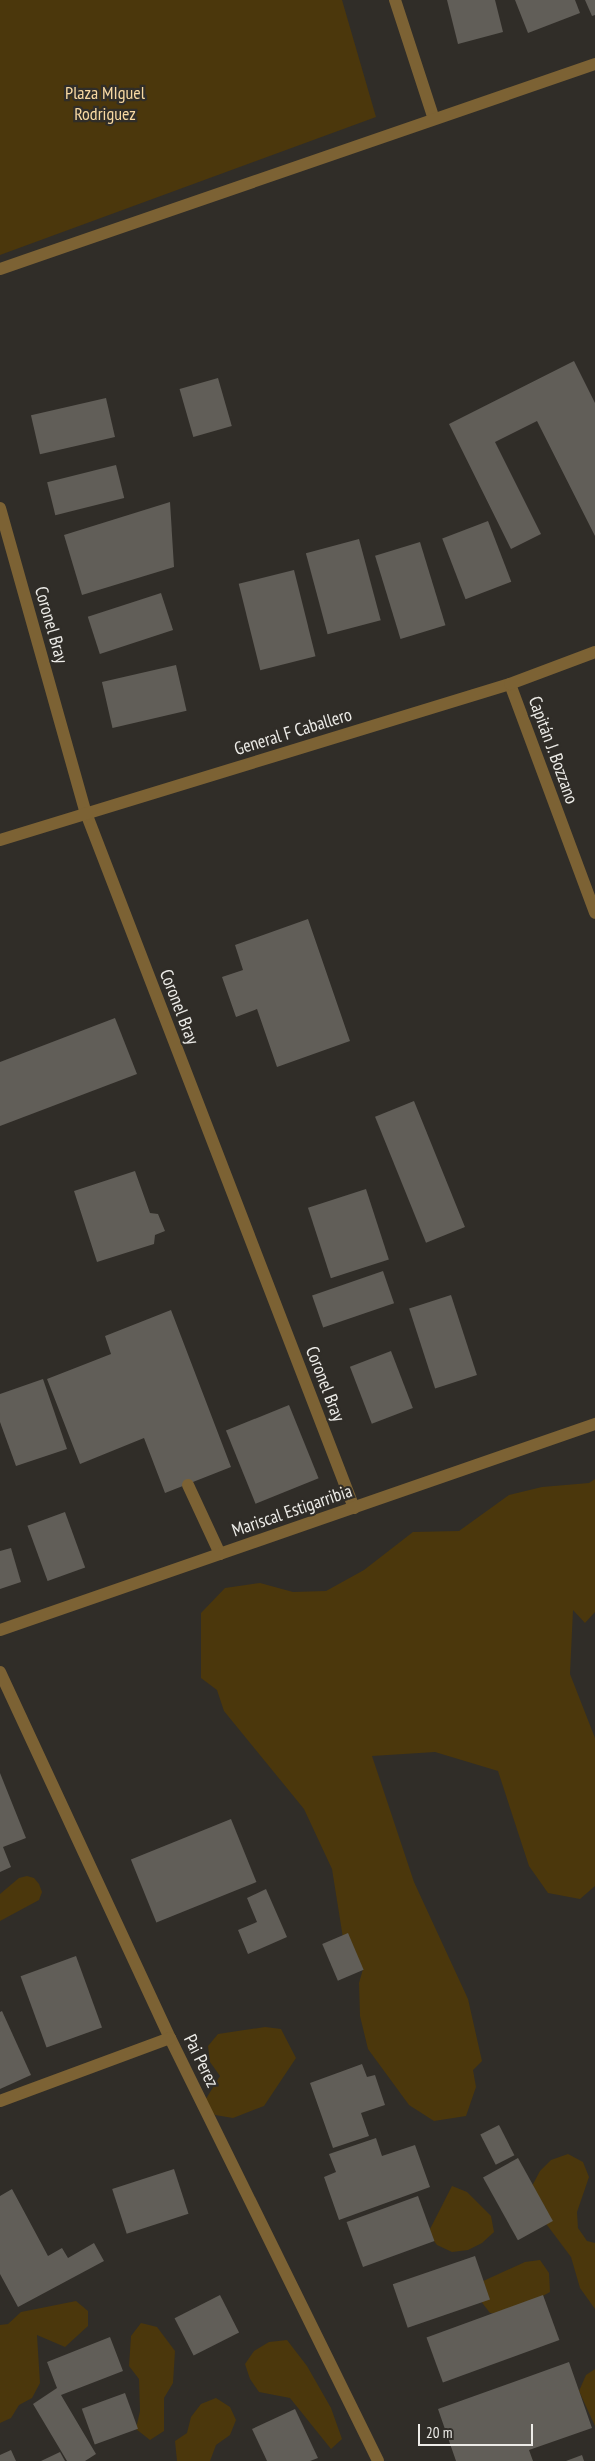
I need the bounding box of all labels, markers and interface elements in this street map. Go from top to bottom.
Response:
park label: Plaza MIguel Rodriguez [65,83,145,126]
street label: Coronel Bray [30,584,72,666]
street label: Capitán J. Bozzano [523,693,583,807]
street label: General F Caballero [232,704,354,760]
street label: Coronel Bray [155,966,203,1048]
street label: Coronel Bray [301,1343,349,1425]
street label: Mariscal Estigarribia [229,1480,355,1542]
street label: Pai Perez [179,2031,223,2091]
scale bar [420,2414,535,2446]
text: 20 m [426,2423,452,2442]

